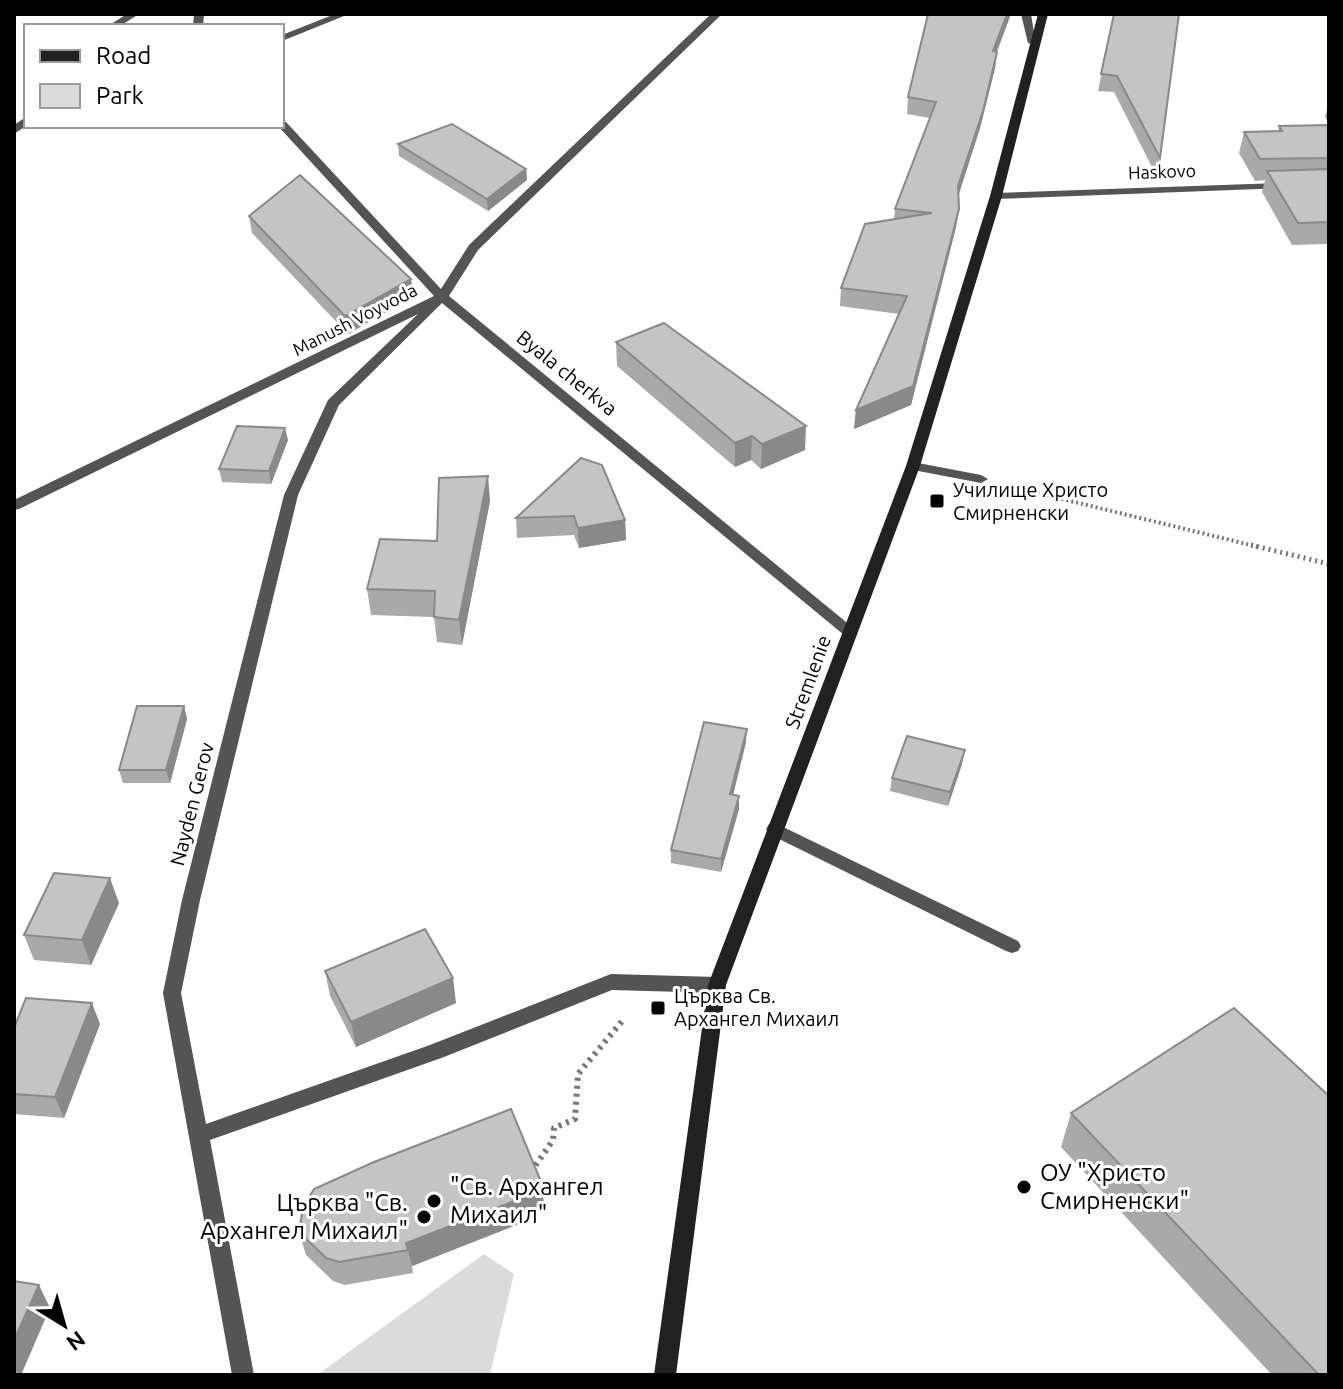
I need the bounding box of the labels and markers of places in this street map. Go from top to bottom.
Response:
place label: Училище Христо Смирненски [953,478,1108,524]
marker: Училище Христо Смирненски [928,492,946,510]
place label: Църква Св. Архангел Михаил [674,984,839,1030]
marker: Църква Св. Архангел Михаил [649,999,667,1017]
place label: ОУ "Христо Смирненски" [1040,1159,1189,1214]
place label: "Св. Архангел Михаил" [450,1173,604,1228]
marker: ОУ "Христо Смирненски" [1015,1178,1033,1196]
place label: Църква "Св. Архангел Михаил" [200,1189,408,1244]
marker: "Св. Архангел Михаил" [425,1192,443,1210]
marker: Църква "Св. Архангел Михаил" [415,1208,433,1226]

